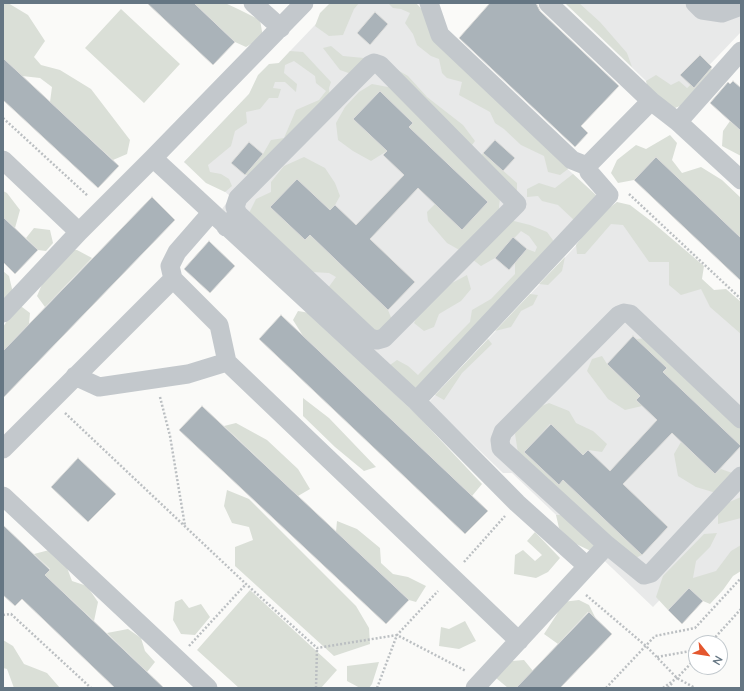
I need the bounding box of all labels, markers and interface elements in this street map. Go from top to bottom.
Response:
north arrow [688,635,728,675]
text: N [710,654,726,668]

